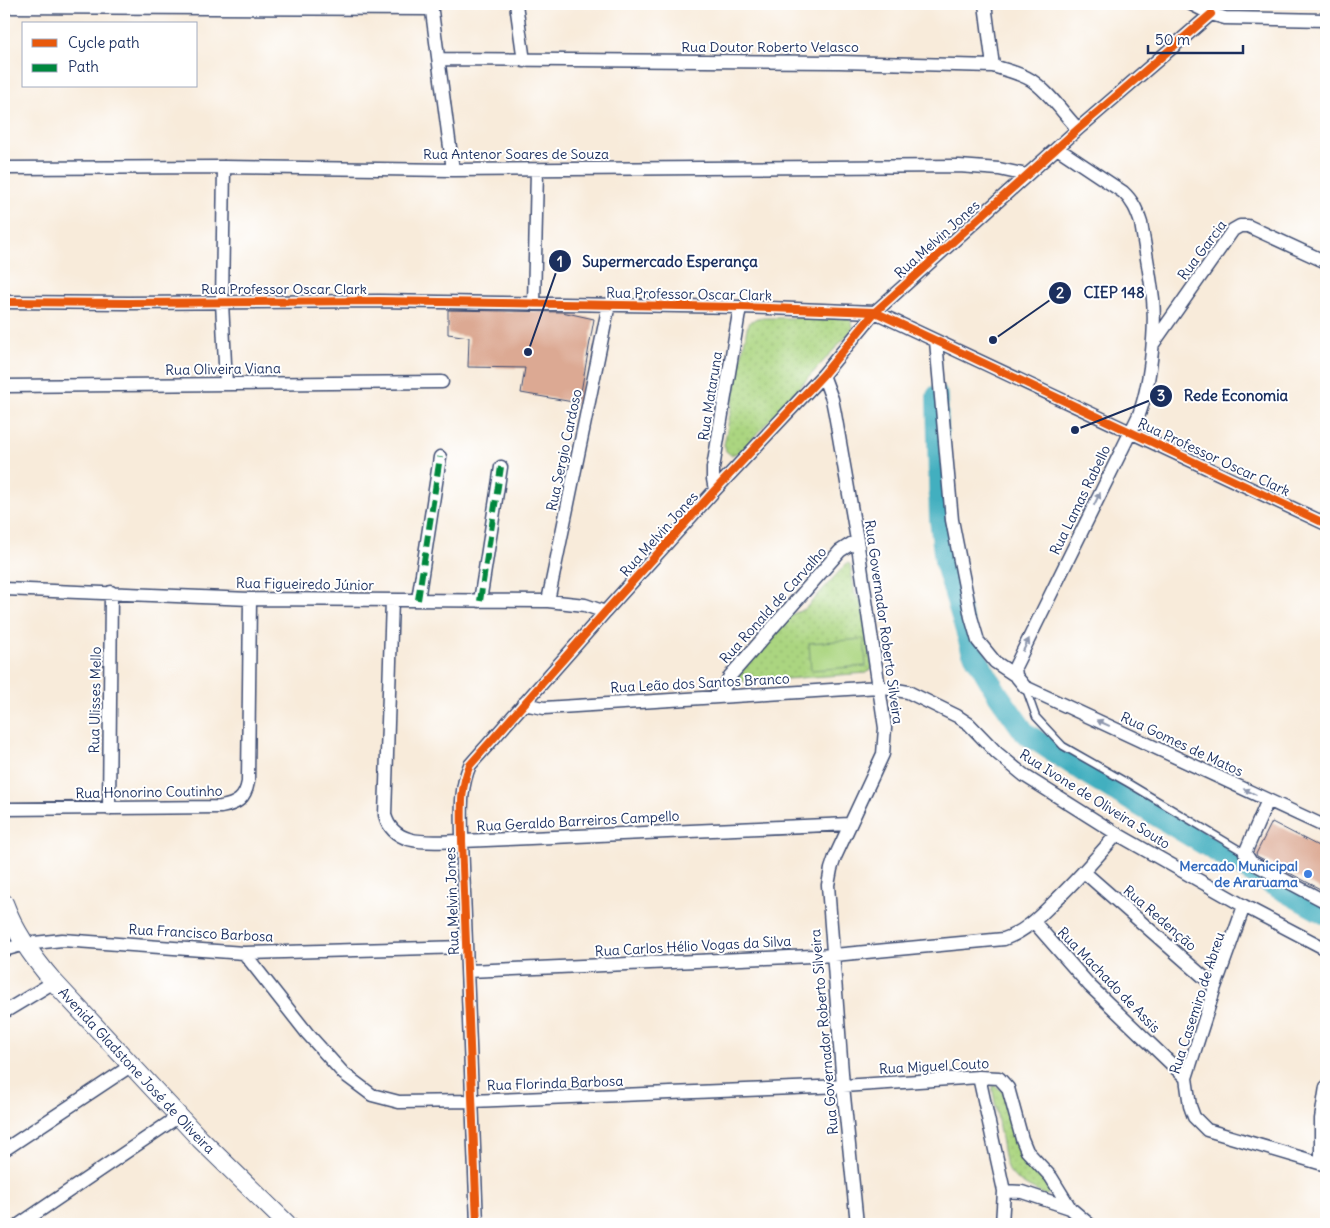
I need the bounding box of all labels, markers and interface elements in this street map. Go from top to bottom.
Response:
legend [22,22,198,88]
scale bar [1148,22,1242,54]
text: 50 m [1155,30,1190,49]
text: Cycle path [68,33,140,52]
street label: Rua Doutor Roberto Velasco [681,38,859,56]
text: Path [68,57,99,76]
street label: Rua Antenor Soares de Souza [423,145,609,163]
street label: Rua Melvin Jones [891,196,983,282]
street label: Rua Garcia [1174,217,1230,283]
callout: Supermercado Esperança [548,246,768,276]
text: 1 [557,252,563,271]
text: Supermercado Esperança [582,252,758,272]
callout: CIEP 148 [1048,278,1154,308]
street label: Rua Professor Oscar Clark [201,280,367,298]
text: 2 [1056,283,1064,302]
text: CIEP 148 [1083,283,1145,302]
street label: Rua Professor Oscar Clark [606,284,772,304]
street label: Rua Mataruna [694,350,726,442]
street label: Rua Oliveira Viana [165,359,281,379]
callout: Rede Economia [1149,381,1298,411]
text: 3 [1157,386,1165,405]
text: Rede Economia [1184,386,1289,405]
street label: Rua Sergio Cardoso [542,387,586,513]
street label: Rua Professor Oscar Clark [1135,414,1293,500]
street label: Rua Lamas Rabello [1046,442,1114,558]
street label: Rua Melvin Jones [616,488,702,580]
one-way arrow [1093,492,1101,506]
street label: Rua Governador Roberto Silveira [861,519,907,725]
street label: Rua Ronald de Carvalho [716,543,830,667]
street label: Rua Figueiredo Júnior [236,574,375,594]
one-way arrow [1022,638,1030,652]
street label: Rua Ulisses Mello [85,646,105,754]
street label: Rua Leão dos Santos Branco [610,669,790,697]
street label: Rua Gomes de Matos [1118,708,1246,780]
one-way arrow [1096,719,1110,727]
street label: Rua Ivone de Oliveira Souto [1016,745,1174,853]
street label: Rua Honorino Coutinho [75,782,223,802]
one-way arrow [1243,788,1257,796]
street label: Rua Geraldo Barreiros Campello [476,807,680,835]
street label: Rua Melvin Jones [441,846,463,956]
place label: Mercado Municipal de Araruama [1179,857,1298,891]
marker: Mercado Municipal de Araruama [1302,868,1314,880]
street label: Rua Redenção [1120,881,1200,955]
street label: Rua Francisco Barbosa [128,920,274,946]
street label: Rua Machado de Assis [1054,923,1164,1037]
street label: Rua Governador Roberto Silveira [806,929,842,1135]
street label: Rua Casemiro de Abreu [1166,930,1228,1076]
street label: Rua Carlos Hélio Vogas da Silva [594,932,792,960]
street label: Avenida Gladstone José de Oliveira [55,984,219,1157]
street label: Rua Miguel Couto [878,1054,990,1078]
street label: Rua Florinda Barbosa [486,1072,624,1094]

